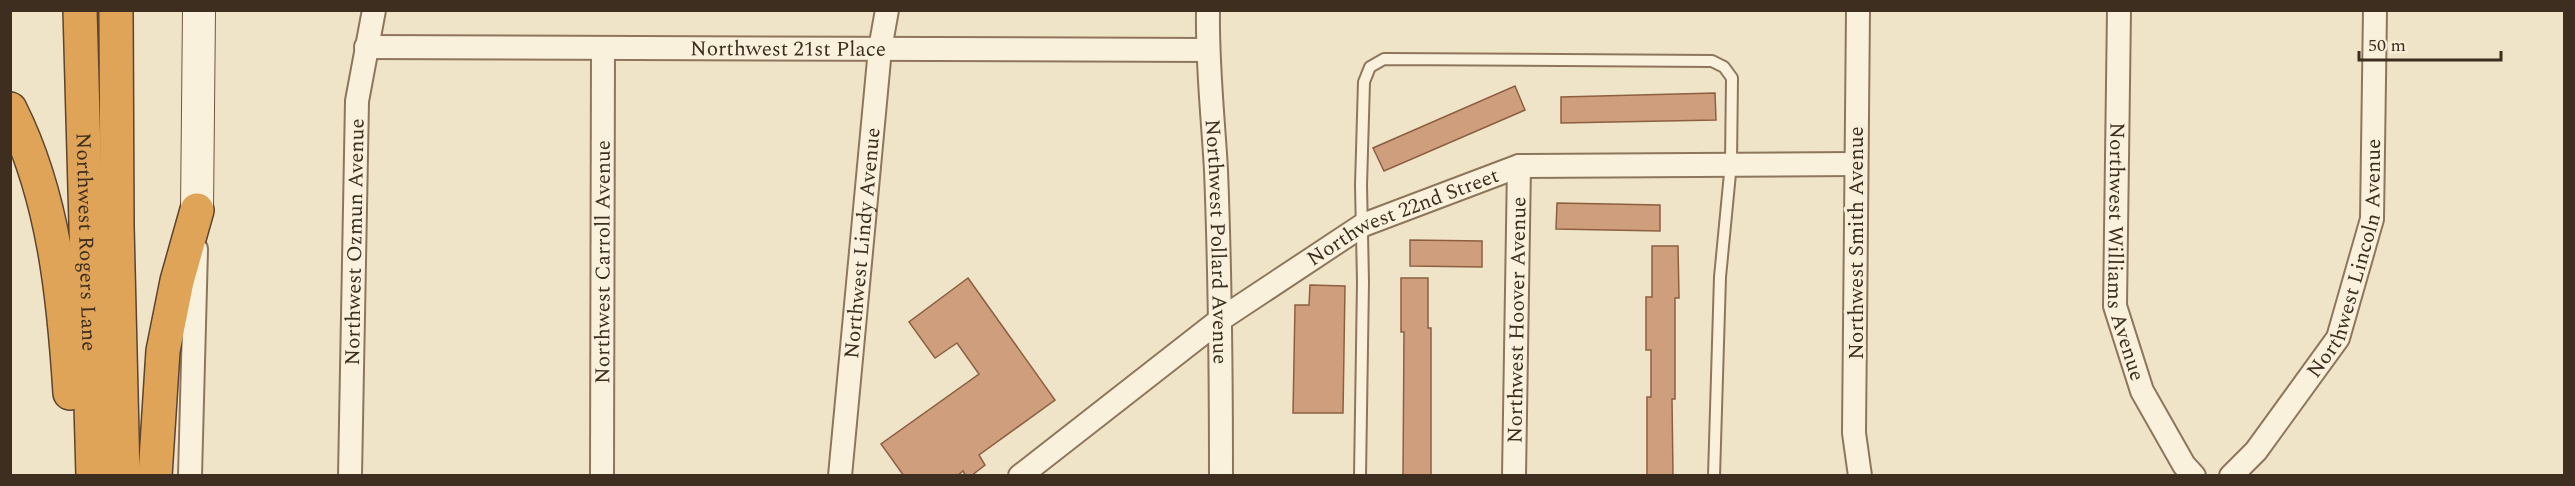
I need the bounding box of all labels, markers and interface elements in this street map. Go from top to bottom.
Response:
scale bar [2359,24,2502,62]
text: 50 m [2368,32,2406,59]
street label: Northwest 21st Place [690,33,886,66]
street label: Northwest Ozmun Avenue [337,118,374,366]
street label: Northwest Pollard Avenue [1196,118,1236,364]
street label: Northwest Williams Avenue [2098,122,2153,385]
street label: Northwest Lindy Avenue [836,126,890,360]
street label: Northwest Smith Avenue [1841,126,1873,360]
street label: Northwest Rogers Lane [66,132,105,352]
street label: Northwest Lincoln Avenue [2299,139,2390,385]
street label: Northwest Carroll Avenue [587,140,620,384]
street label: Northwest 22nd Street [1301,160,1504,275]
street label: Northwest Hoover Avenue [1500,197,1536,444]

